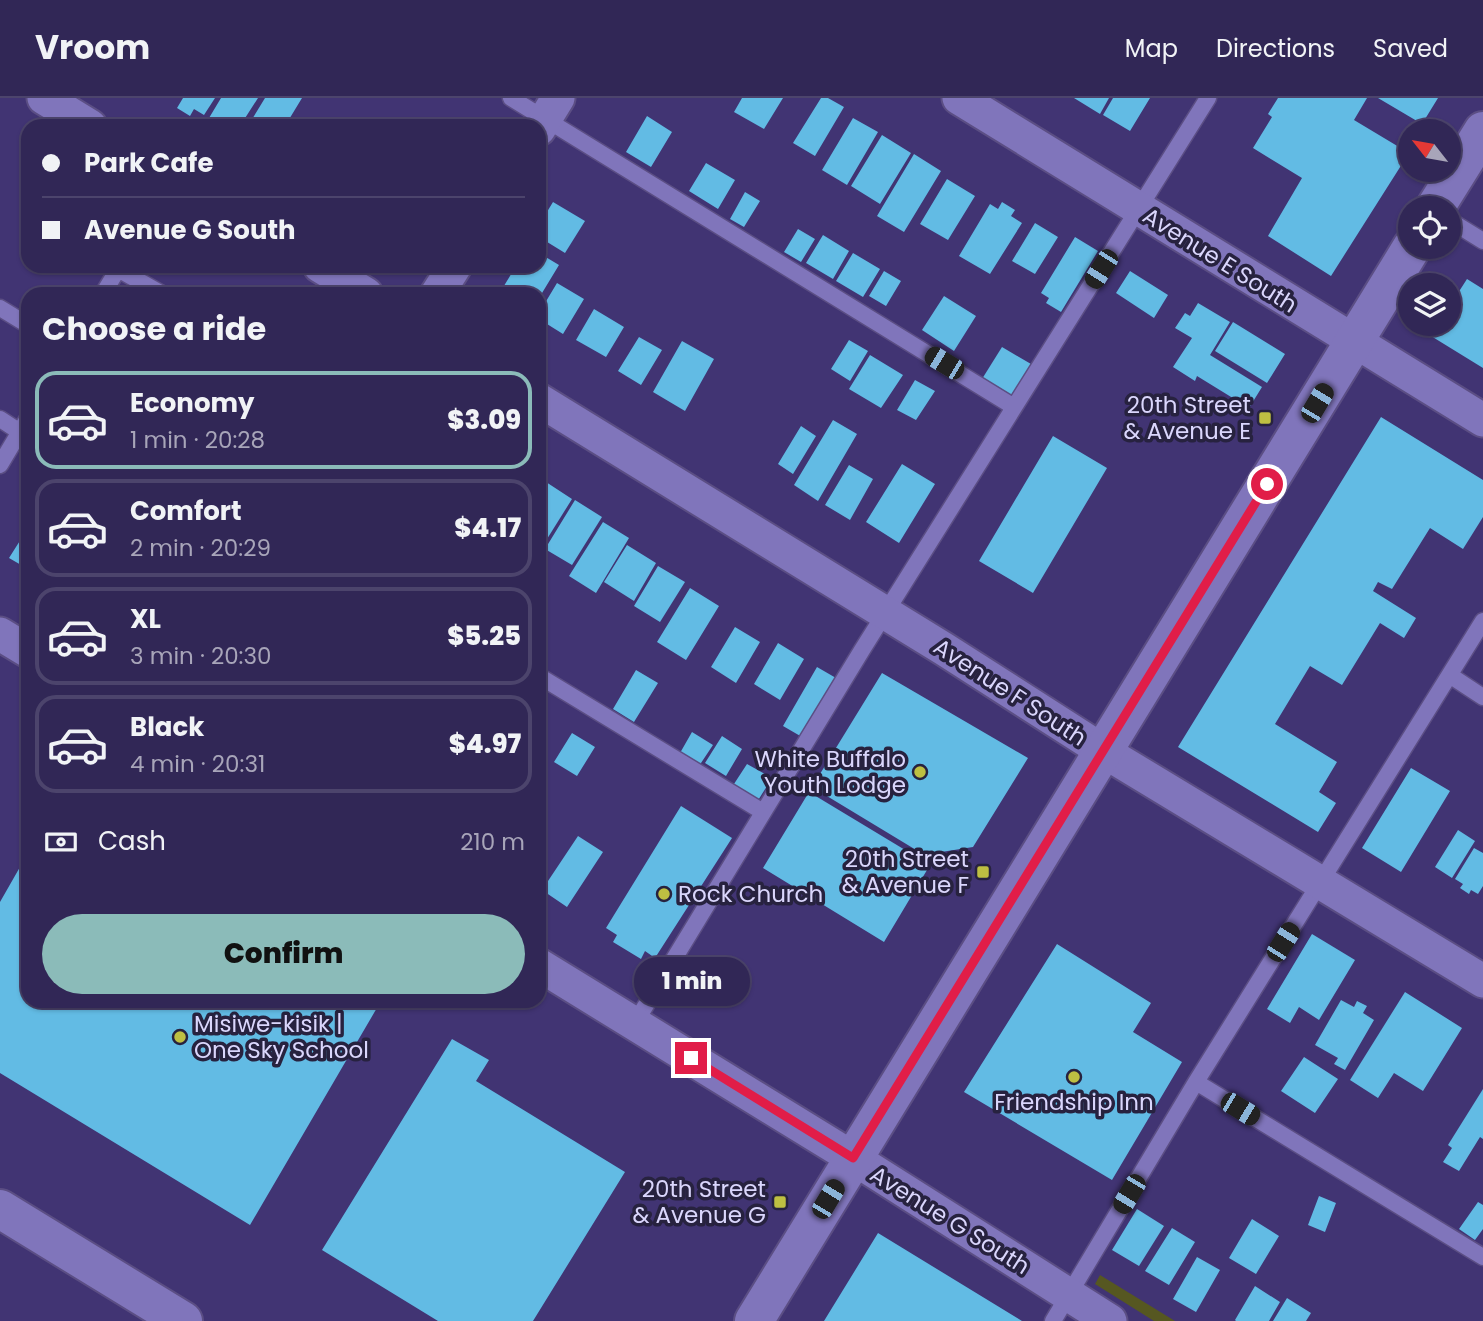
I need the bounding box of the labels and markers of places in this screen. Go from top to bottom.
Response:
place label: 20th Street & Avenue E [1124,389,1251,447]
marker: 20th Street & Avenue E [1257,410,1273,426]
place label: White Buffalo Youth Lodge [755,743,906,801]
marker: White Buffalo Youth Lodge [912,764,928,780]
place label: 20th Street & Avenue F [842,843,969,901]
marker: 20th Street & Avenue F [975,864,991,880]
place label: Rock Church [678,878,823,910]
marker: Rock Church [656,886,672,902]
place label: Misiwe-kisik | One Sky School [194,1008,369,1066]
marker: Misiwe-kisik | One Sky School [172,1029,188,1045]
marker: Friendship Inn [1066,1069,1082,1085]
place label: Friendship Inn [994,1086,1154,1118]
place label: 20th Street & Avenue G [632,1173,766,1231]
marker: 20th Street & Avenue G [772,1194,788,1210]

